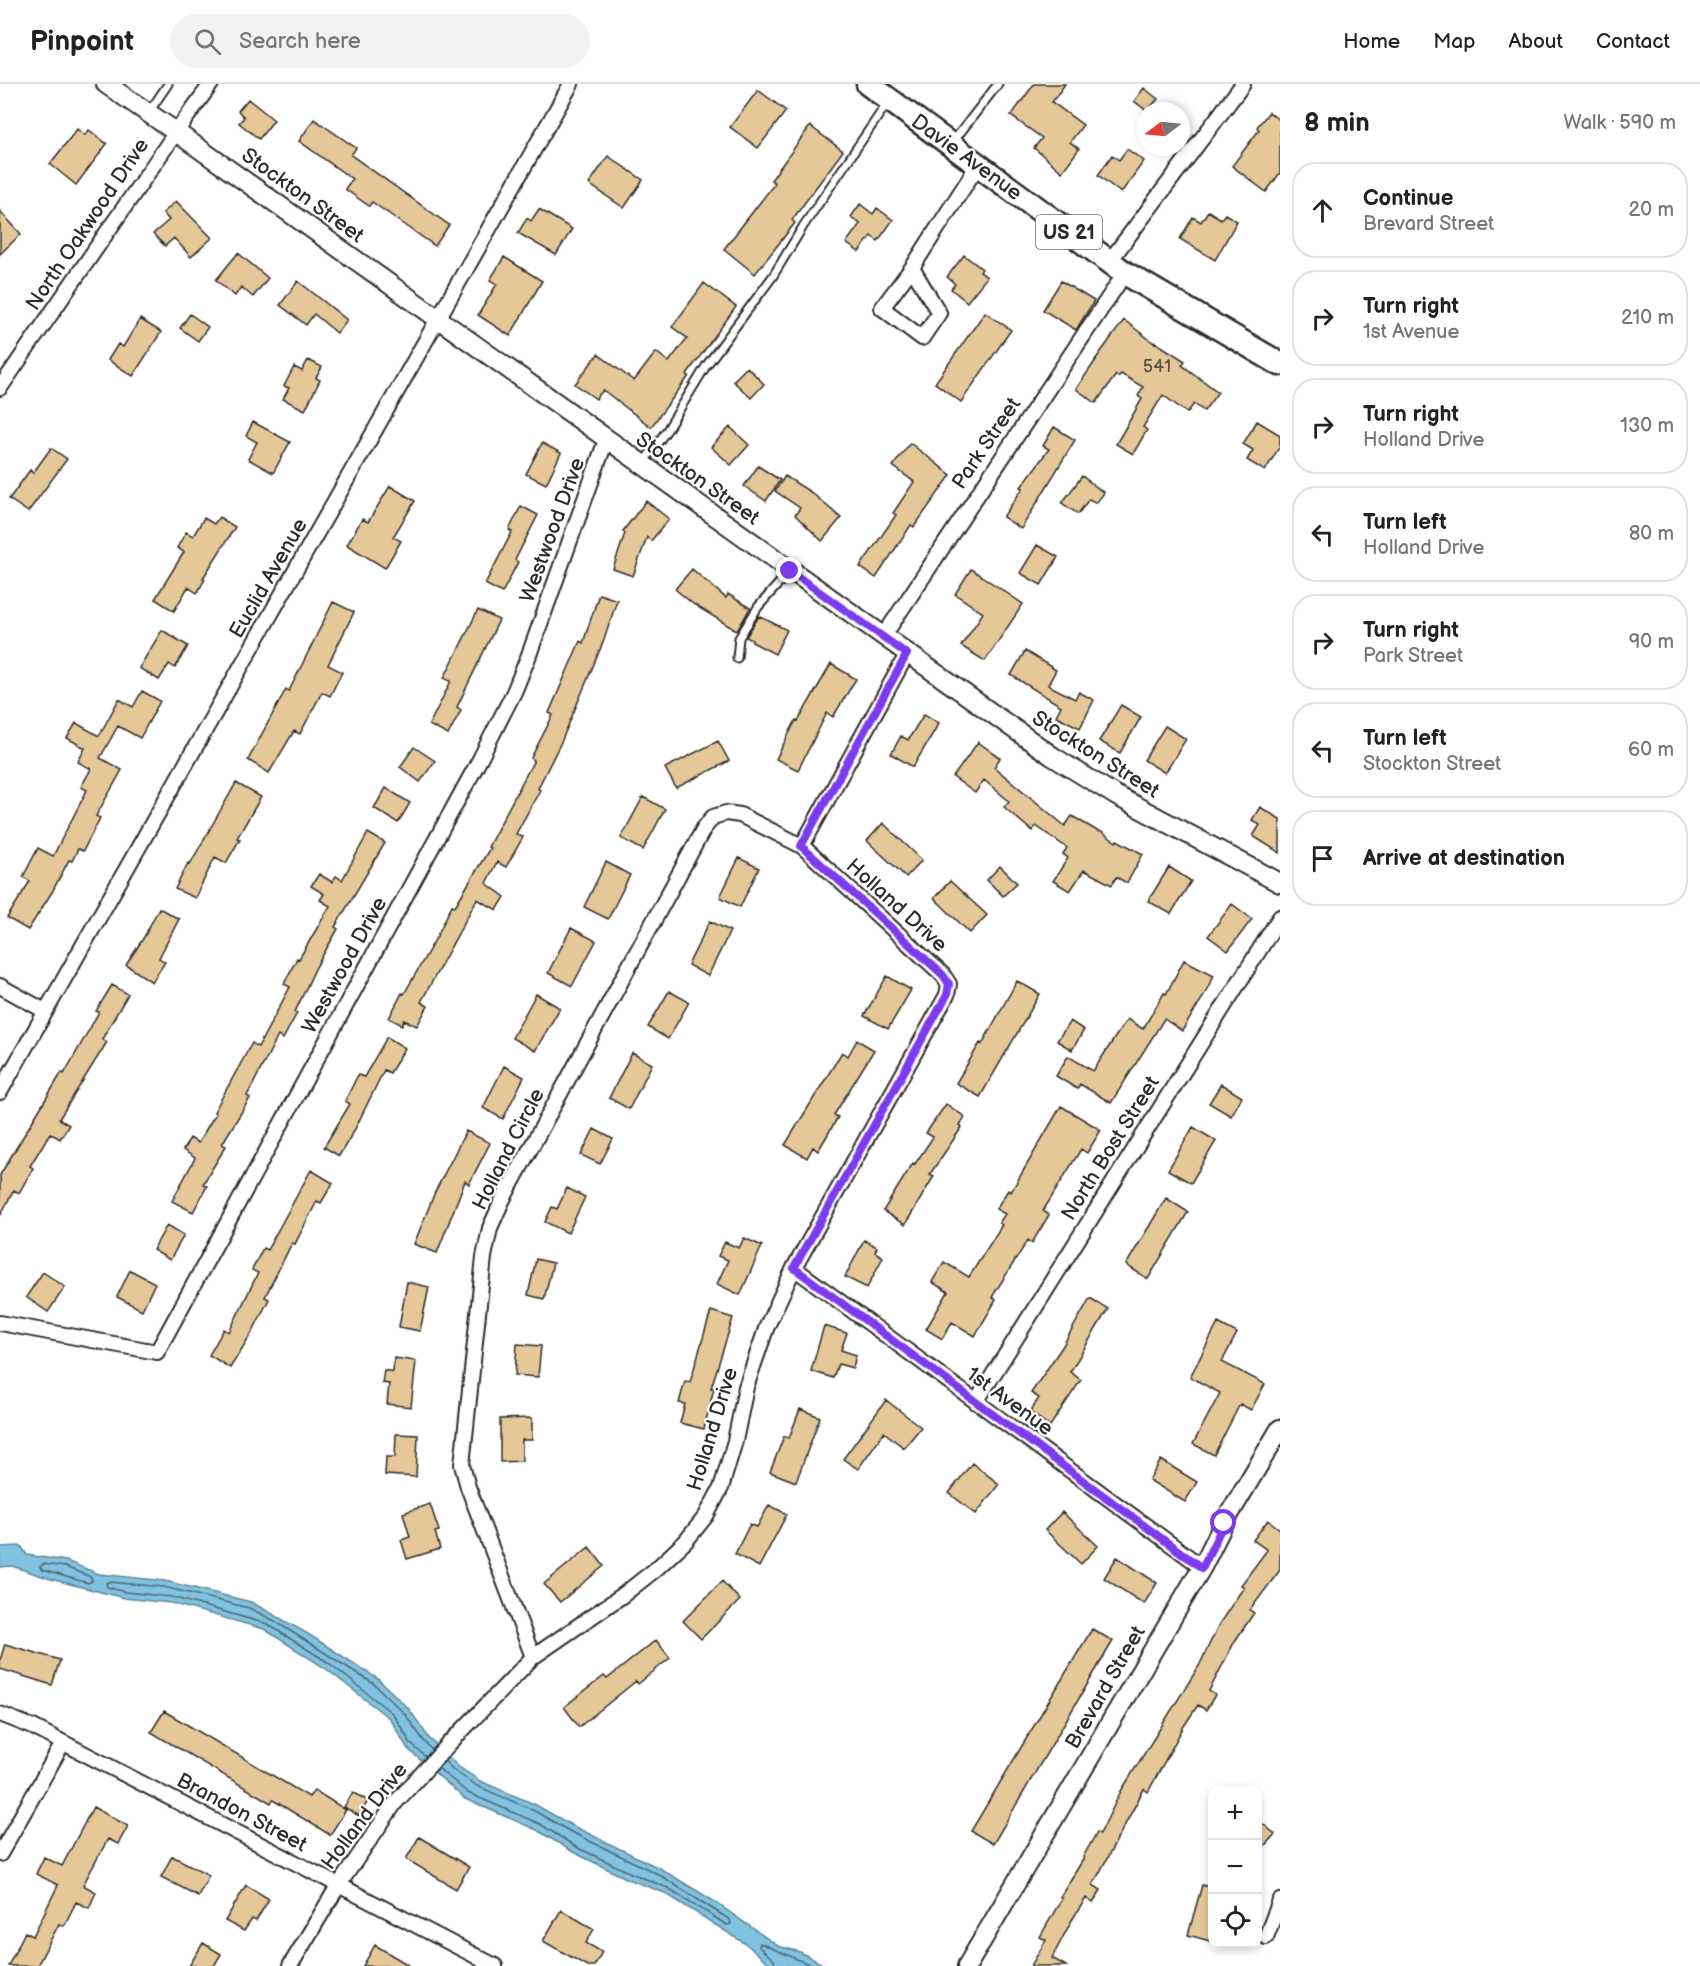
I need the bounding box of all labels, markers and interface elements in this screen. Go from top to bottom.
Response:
search box [170,14,590,68]
text: Pinpoint [30,25,134,58]
icon: search [191,25,224,58]
text: Search here [239,28,361,55]
text: Home [1343,29,1400,54]
text: Map [1433,29,1475,54]
text: About [1508,29,1563,54]
text: Contact [1596,29,1670,54]
north arrow [1136,102,1190,156]
text: 8 min [1304,108,1370,139]
street label: Davie Avenue [907,109,1027,206]
text: Walk · 590 m [1564,111,1676,135]
street label: North Oakwood Drive [21,134,154,315]
street label: Stockton Street [237,143,369,248]
text: Continue [1363,185,1453,212]
icon: ahead [1306,194,1339,227]
text: 20 m [1629,198,1674,222]
text: Brevard Street [1363,212,1494,236]
road number: US 21 [1036,215,1102,249]
text: Turn right [1363,293,1459,320]
icon: right [1306,302,1339,335]
text: 210 m [1621,306,1674,330]
text: 1st Avenue [1363,320,1459,344]
house number: 541 [1143,356,1171,377]
street label: Park Street [947,392,1026,494]
text: Turn right [1363,401,1459,428]
icon: right [1306,410,1339,443]
text: 130 m [1620,414,1674,438]
street label: Stockton Street [631,427,765,531]
text: Holland Drive [1363,428,1484,452]
street label: Westwood Drive [515,454,590,606]
text: Turn left [1363,509,1447,536]
street label: Euclid Avenue [224,514,313,642]
icon: left [1306,518,1339,551]
text: 80 m [1629,522,1674,546]
text: Holland Drive [1363,536,1484,560]
route end [776,557,802,583]
text: Turn right [1363,617,1459,644]
icon: right [1306,626,1339,659]
text: 90 m [1629,630,1674,654]
text: Park Street [1363,644,1463,668]
street label: Stockton Street [1028,705,1164,804]
text: Turn left [1363,725,1447,752]
icon: left [1306,734,1339,767]
text: 60 m [1628,738,1674,762]
text: Stockton Street [1363,752,1501,776]
icon: arrive [1306,842,1339,875]
text: Arrive at destination [1363,845,1565,872]
street label: Holland Drive [841,853,952,957]
street label: Westwood Drive [297,893,392,1038]
street label: North Bost Street [1056,1071,1165,1225]
street label: Holland Circle [467,1084,550,1214]
street label: 1st Avenue [961,1362,1058,1441]
street label: Holland Drive [682,1365,743,1494]
route start [1210,1509,1236,1535]
street label: Brevard Street [1060,1621,1151,1753]
street label: Holland Drive [316,1758,413,1875]
street label: Brandon Street [172,1768,312,1858]
map controls [1208,1786,1262,1948]
button: + [1208,1786,1262,1840]
button: − [1208,1840,1262,1894]
button: locate [1208,1894,1262,1948]

